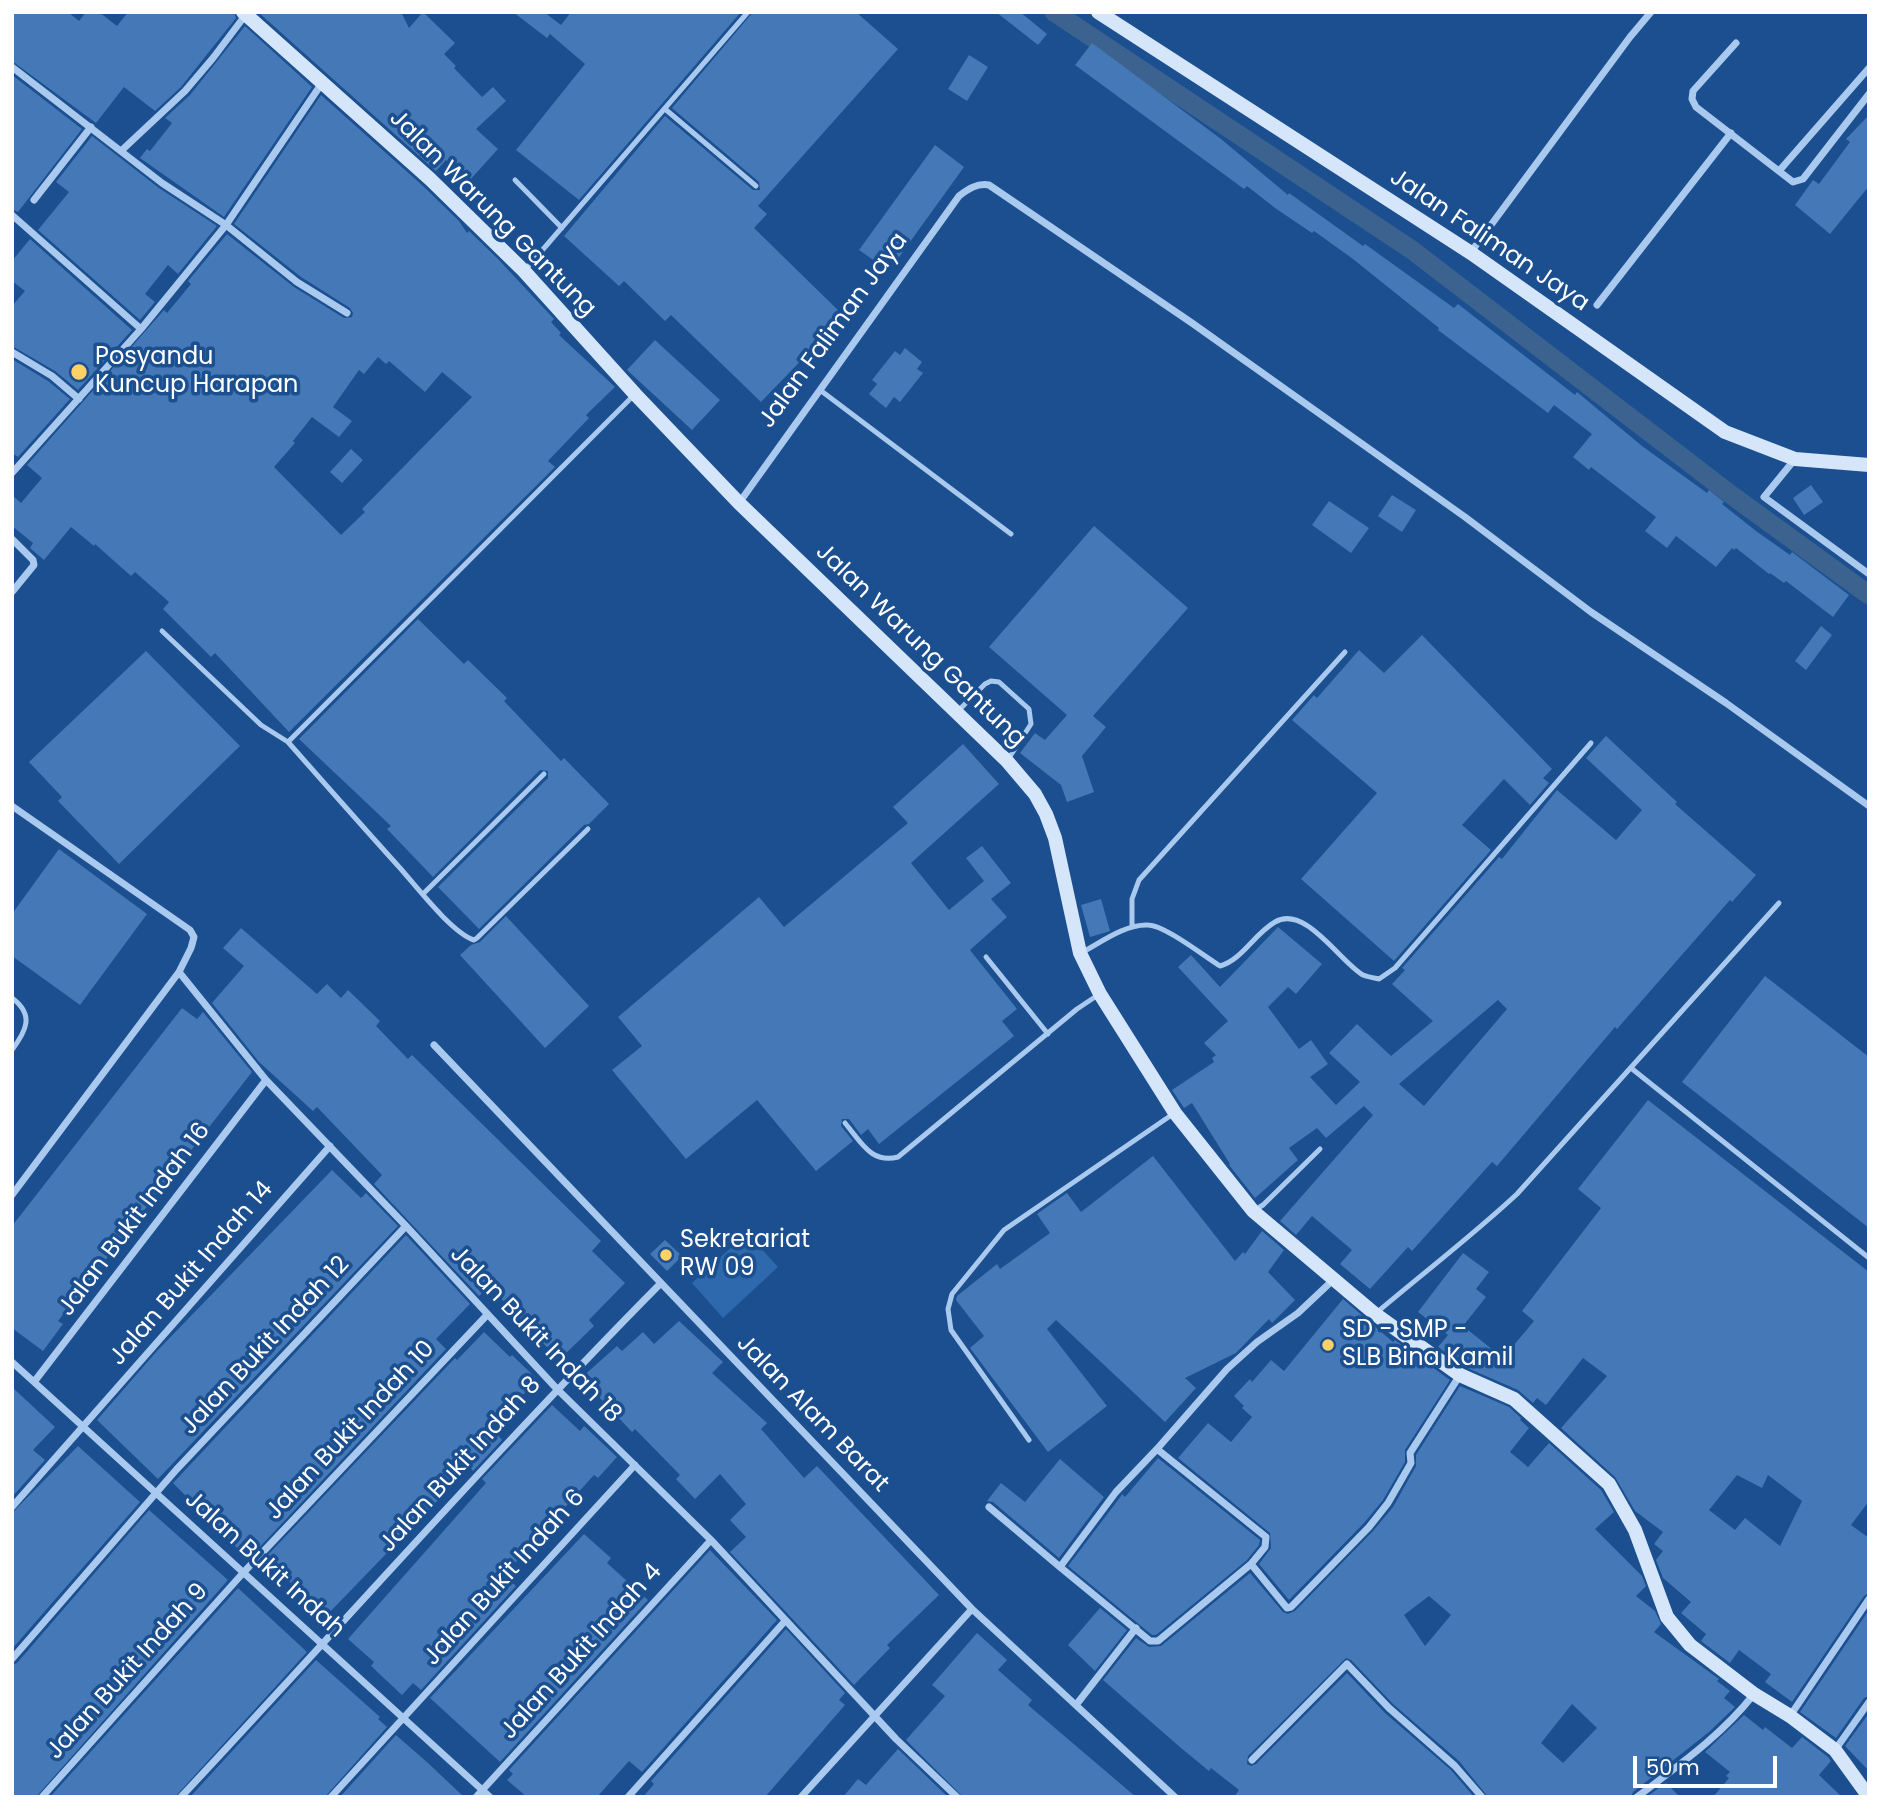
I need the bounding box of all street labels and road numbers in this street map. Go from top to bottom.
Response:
street label: Jalan Warung Gantung [383,105,601,323]
street label: Jalan Faliman Jaya [1384,164,1594,318]
street label: Jalan Faliman Jaya [753,228,915,434]
street label: Jalan Warung Gantung [809,538,1031,754]
street label: Jalan Bukit Indah 16 [53,1118,217,1322]
street label: Jalan Bukit Indah 14 [104,1176,280,1372]
street label: Jalan Bukit Indah 18 [443,1241,627,1429]
street label: Jalan Bukit Indah 12 [176,1251,356,1441]
street label: Jalan Alam Barat [730,1330,894,1498]
street label: Jalan Bukit Indah 10 [260,1335,442,1527]
street label: Jalan Bukit Indah 8 [374,1371,548,1559]
street label: Jalan Bukit Indah 6 [418,1484,592,1672]
street label: Jalan Bukit Indah [178,1486,350,1644]
street label: Jalan Bukit Indah 4 [495,1558,669,1746]
street label: Jalan Bukit Indah 9 [41,1578,215,1766]

